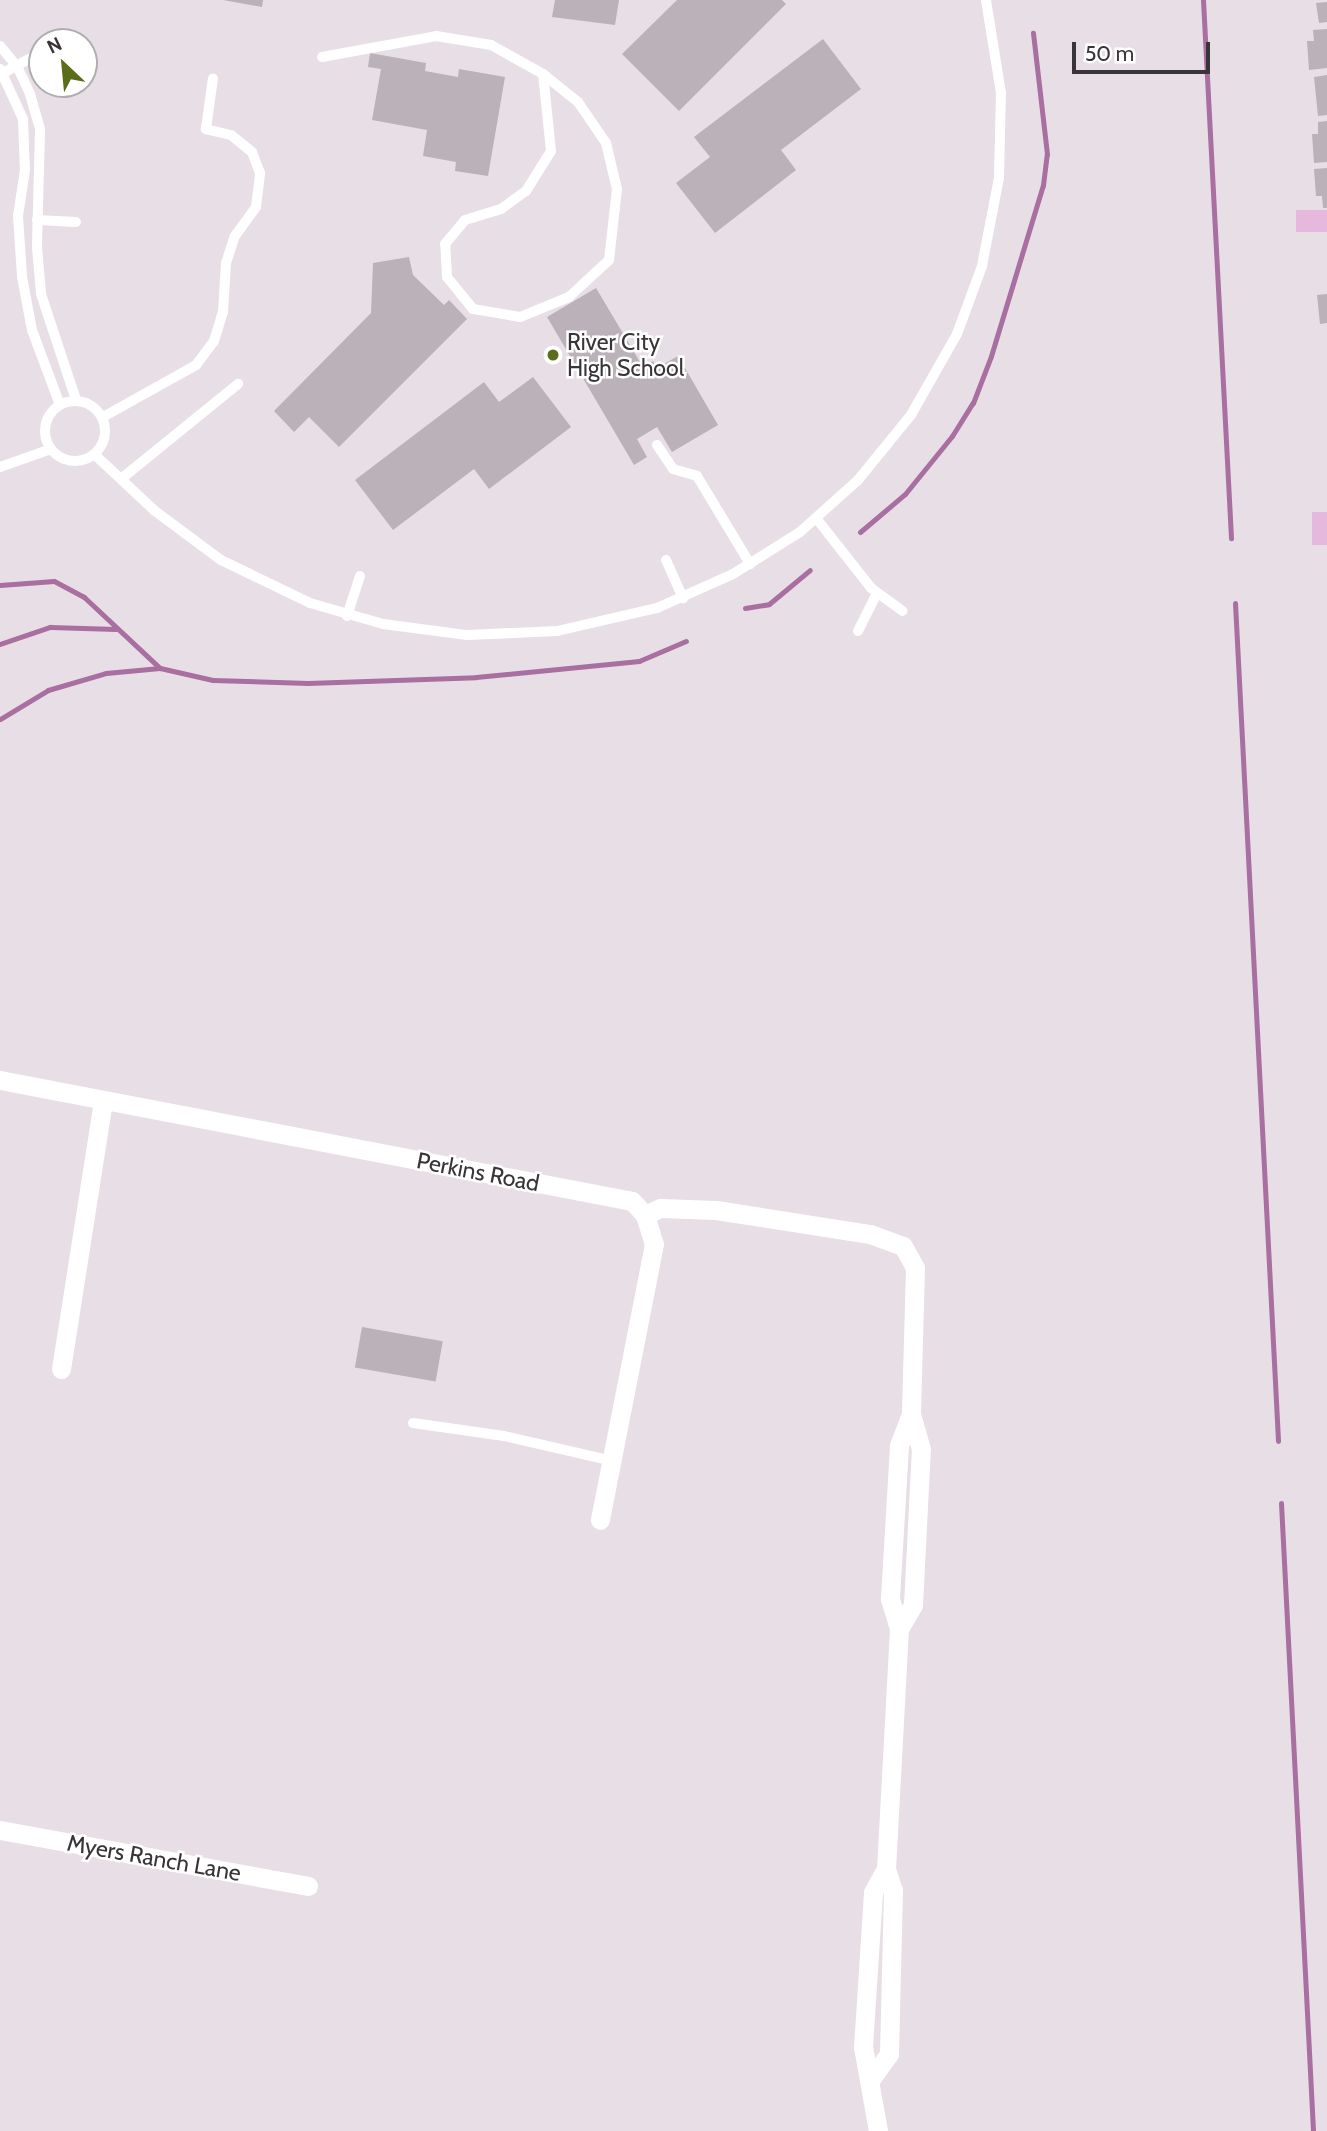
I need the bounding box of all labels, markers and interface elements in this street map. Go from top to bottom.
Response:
north arrow [28,28,98,98]
scale bar [1075,28,1213,72]
text: N [43,32,66,59]
text: 50 m [1085,41,1134,66]
place label: River City High School [567,328,684,382]
marker: River City High School [545,347,561,363]
street label: Perkins Road [414,1147,542,1197]
street label: Myers Ranch Lane [65,1829,243,1887]

